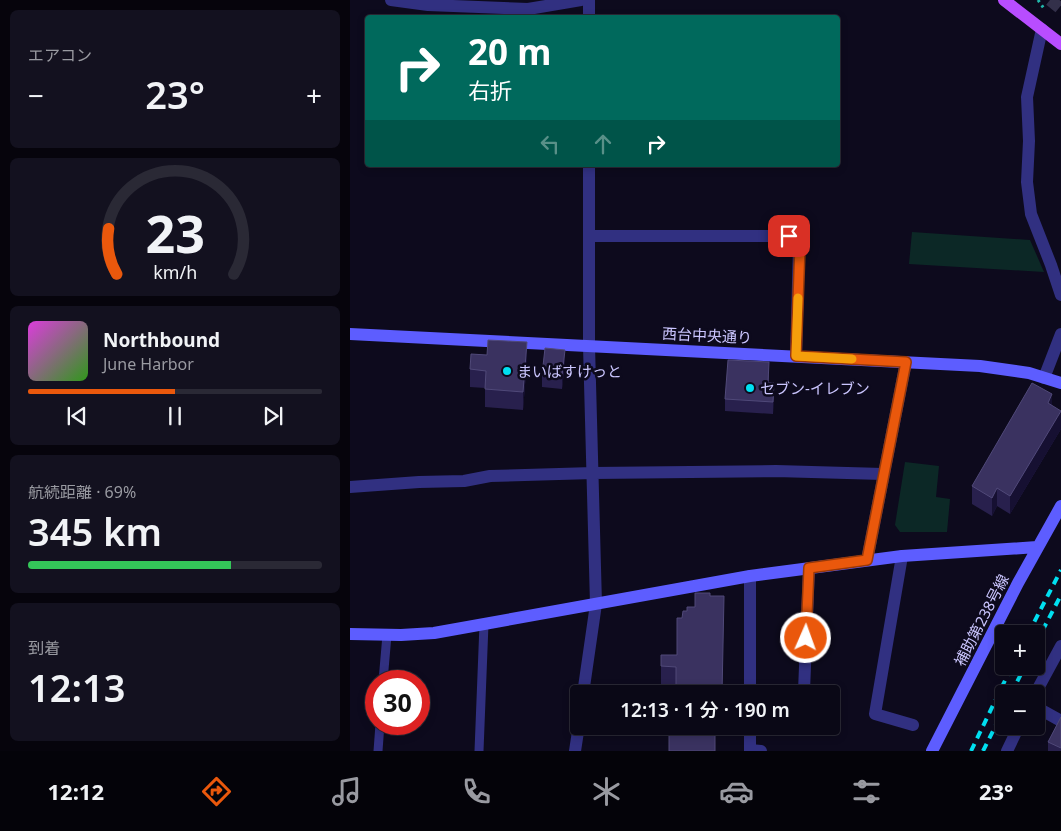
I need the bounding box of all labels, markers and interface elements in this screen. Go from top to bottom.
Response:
text: 20 m [468,28,551,75]
icon: right [385,35,450,100]
text: エアコン [28,44,92,66]
text: 23° [145,68,205,120]
text: 右折 [468,75,512,105]
text: − [28,76,44,114]
text: + [306,76,322,114]
icon: left [536,130,564,158]
icon: ahead [589,130,617,158]
icon: right [642,130,670,158]
text: 23 [145,197,205,268]
pin [768,215,810,257]
icon: arrive [775,222,803,250]
text: km/h [153,260,197,284]
street label: 西台中央通り [662,323,752,347]
text: Northbound [103,327,220,353]
text: June Harbor [103,353,194,375]
place label: まいばすけっと [517,361,622,381]
marker: まいばすけっと [501,365,513,377]
place label: セブン-イレブン [760,378,870,398]
marker: セブン-イレブン [744,382,756,394]
icon: previous [63,402,91,430]
icon: pause [161,402,189,430]
icon: next [259,402,287,430]
text: 航続距離 · 69% [28,481,136,503]
text: 345 km [28,505,162,557]
street label: 補助第238号線 [949,571,1013,669]
position arrow [779,611,831,663]
map controls [995,625,1045,735]
button: + [995,625,1045,675]
text: 到着 [28,637,60,659]
text: 12:13 [28,661,125,713]
speed limit sign: 30 [365,670,430,735]
button: − [995,685,1045,735]
text: 12:13 · 1 分 · 190 m [620,697,790,723]
icon: directions [199,774,234,809]
icon: music [329,774,364,809]
icon: phone [459,774,494,809]
icon: climate [589,774,624,809]
icon: car [719,774,754,809]
icon: filters [849,774,884,809]
text: 12:12 [47,776,104,806]
text: 23° [979,776,1013,806]

